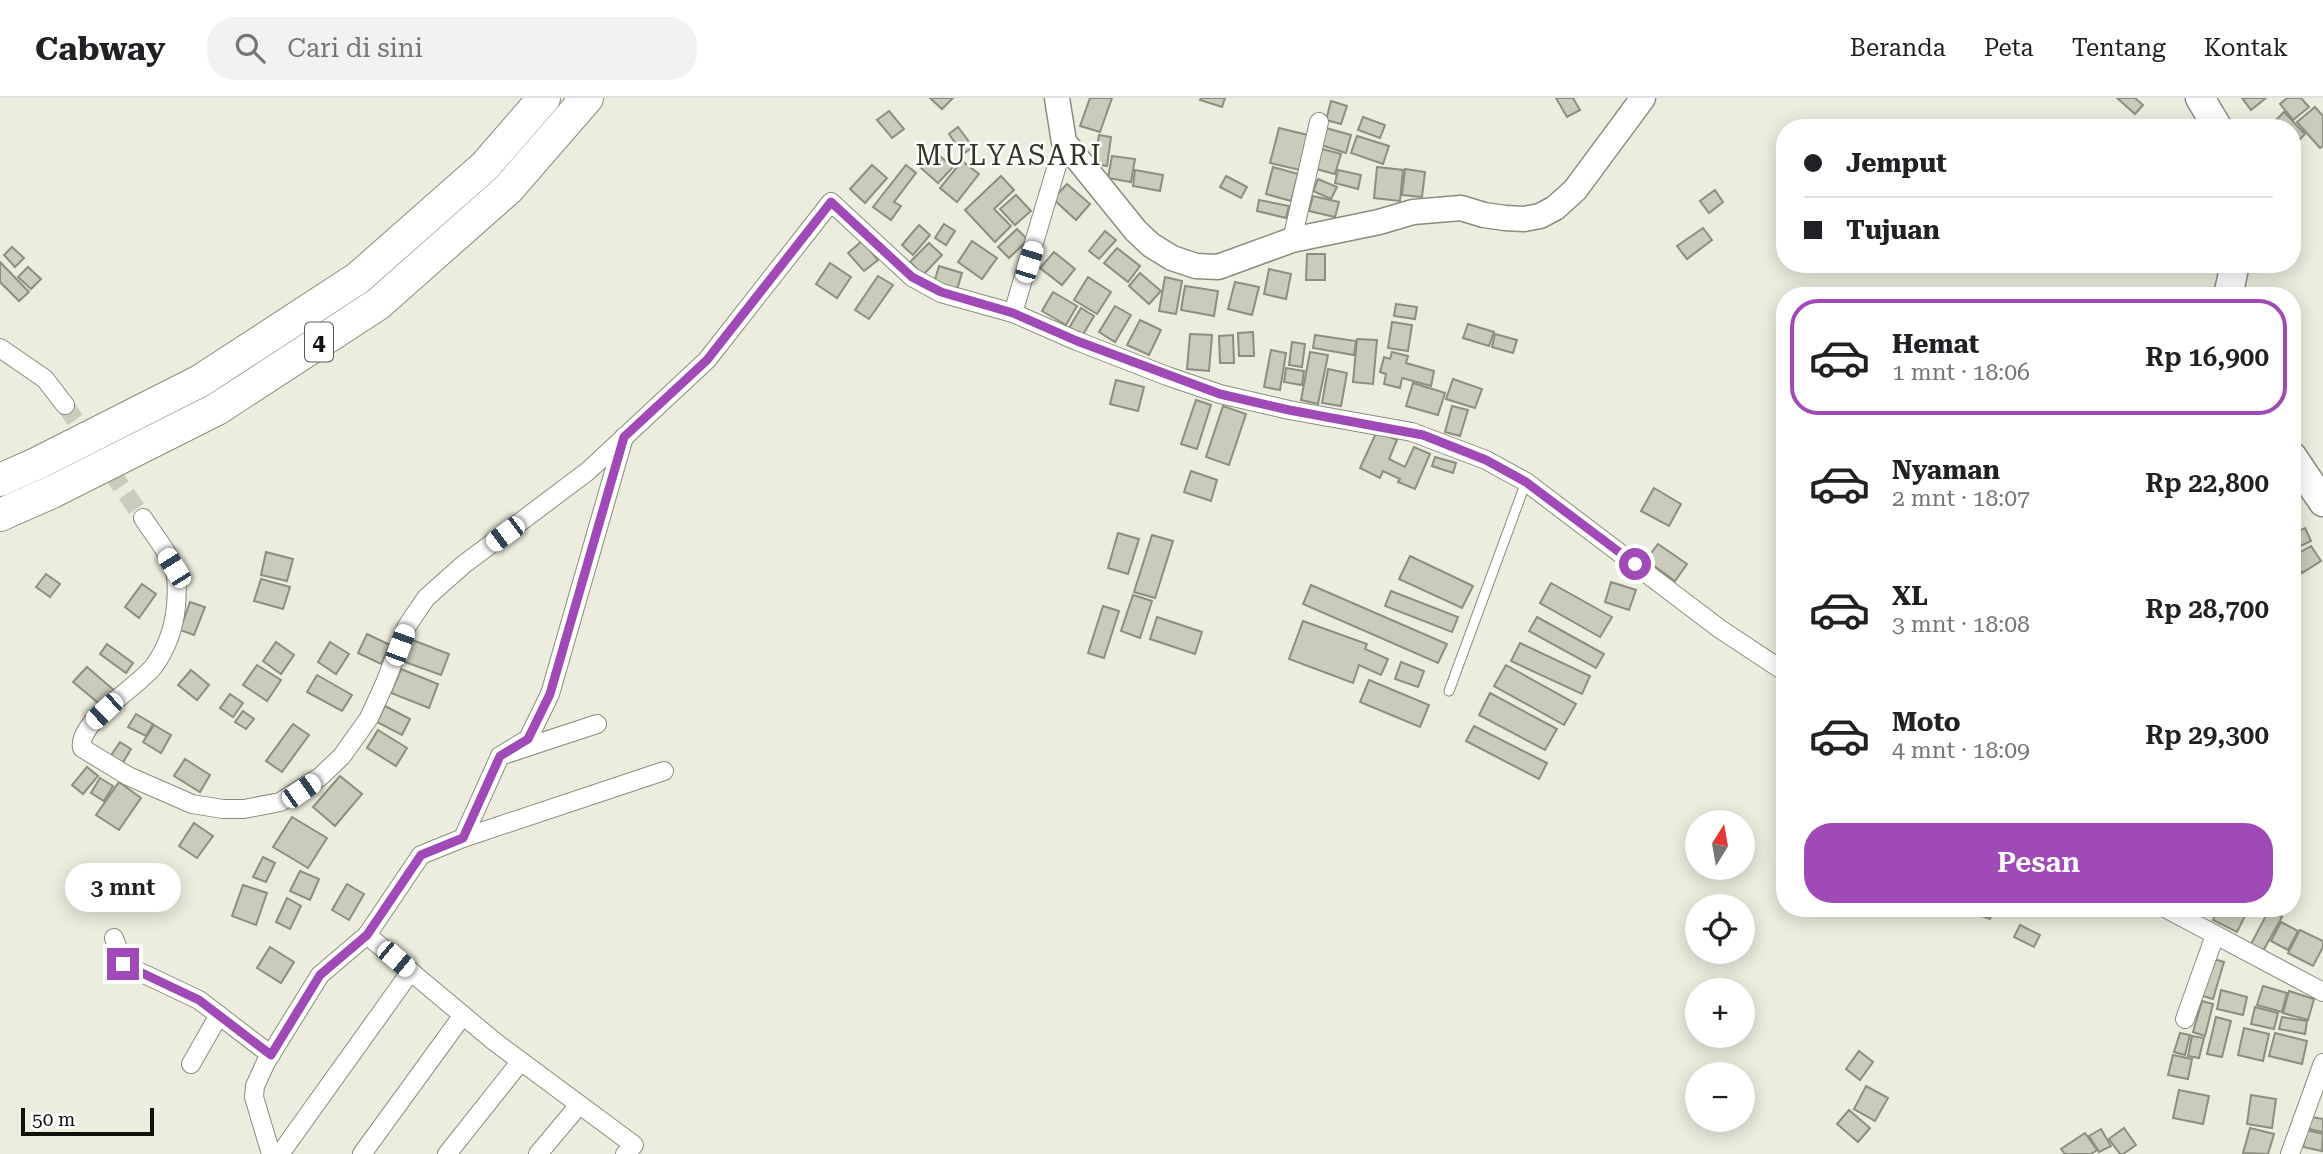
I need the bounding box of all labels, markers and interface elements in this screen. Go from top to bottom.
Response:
search box [207,17,697,80]
text: Cabway [35,29,165,68]
icon: search [231,29,269,67]
text: Cari di sini [287,33,423,63]
text: Beranda [1850,34,1946,62]
text: Peta [1984,34,2034,62]
text: Tentang [2072,34,2166,62]
text: Kontak [2204,34,2288,62]
district label: MULYASARI [915,139,1103,172]
text: Jemput [1846,148,1947,178]
text: Tujuan [1846,215,1940,245]
car [1013,239,1046,285]
road number: 4 [305,322,333,362]
icon: car [1808,326,1871,389]
text: Hemat [1892,329,1979,359]
text: Rp 16,900 [2145,342,2269,372]
text: 1 mnt · 18:06 [1892,359,2030,386]
icon: car [1808,452,1871,515]
text: Nyaman [1892,455,2000,485]
text: Rp 22,800 [2145,468,2269,498]
text: 2 mnt · 18:07 [1892,485,2030,512]
car [482,513,529,555]
car [154,545,195,591]
route start [1619,548,1651,580]
icon: car [1808,578,1871,641]
text: XL [1892,581,1928,611]
text: Rp 28,700 [2145,594,2269,624]
text: 3 mnt · 18:08 [1892,611,2030,638]
car [383,622,418,668]
car [82,689,127,733]
icon: car [1808,704,1871,767]
text: Moto [1892,707,1961,737]
text: Rp 29,300 [2145,720,2269,750]
text: 4 mnt · 18:09 [1892,737,2030,764]
car [278,770,325,812]
north arrow [1685,810,1755,880]
map controls [1685,810,1755,1132]
button: Pesan [1804,823,2273,903]
callout: 3 mnt [65,862,181,912]
text: 3 mnt [91,874,155,901]
button: locate [1685,894,1755,964]
car [374,937,419,981]
route end [107,948,139,980]
button: + [1685,978,1755,1048]
button: − [1685,1062,1755,1132]
scale bar [21,1105,154,1137]
text: 50 m [32,1108,75,1131]

